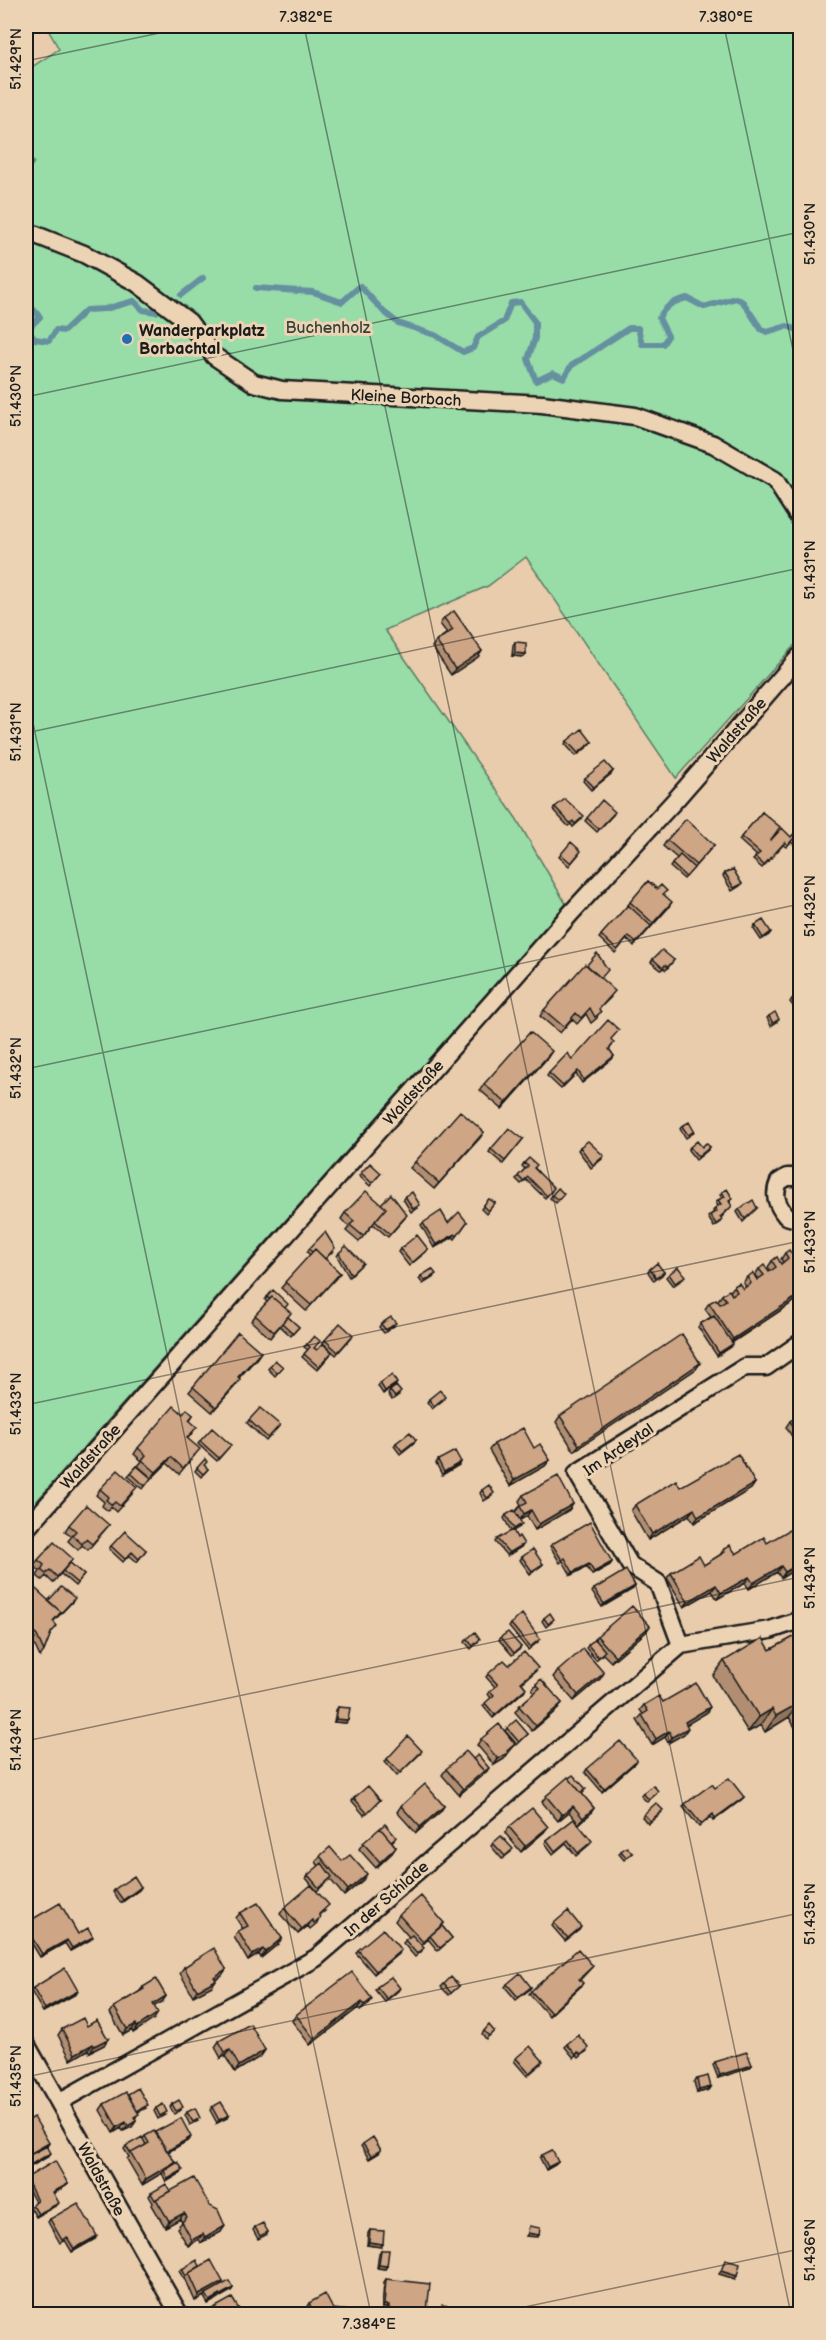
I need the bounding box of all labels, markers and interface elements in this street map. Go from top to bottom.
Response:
text: 7.382°E [279,8,333,27]
text: 7.380°E [699,8,753,27]
text: 51.429°N [7,28,26,90]
text: 51.430°N [801,203,820,265]
park label: Buchenholz [286,319,371,338]
place label: Wanderparkplatz Borbachtal [139,322,265,359]
marker: Wanderparkplatz Borbachtal [120,332,134,346]
text: 51.430°N [7,365,26,427]
street label: Kleine Borbach [350,386,462,411]
text: 51.431°N [801,540,820,600]
street label: Waldstraße [703,694,771,768]
text: 51.431°N [7,702,26,762]
text: 51.432°N [801,875,820,937]
text: 51.432°N [7,1037,26,1099]
street label: Waldstraße [380,1056,449,1130]
text: 51.433°N [801,1211,820,1273]
text: 51.433°N [7,1373,26,1435]
street label: Waldstraße [57,1420,126,1494]
street label: Im Ardeytal [580,1420,658,1481]
text: 51.434°N [801,1547,820,1609]
text: 51.434°N [7,1709,26,1771]
street label: In der Schlade [341,1857,433,1941]
text: 51.435°N [801,1883,820,1945]
text: 51.435°N [7,2045,26,2107]
street label: Waldstraße [73,2140,129,2220]
text: 51.436°N [801,2219,820,2281]
text: 7.384°E [342,2315,396,2334]

